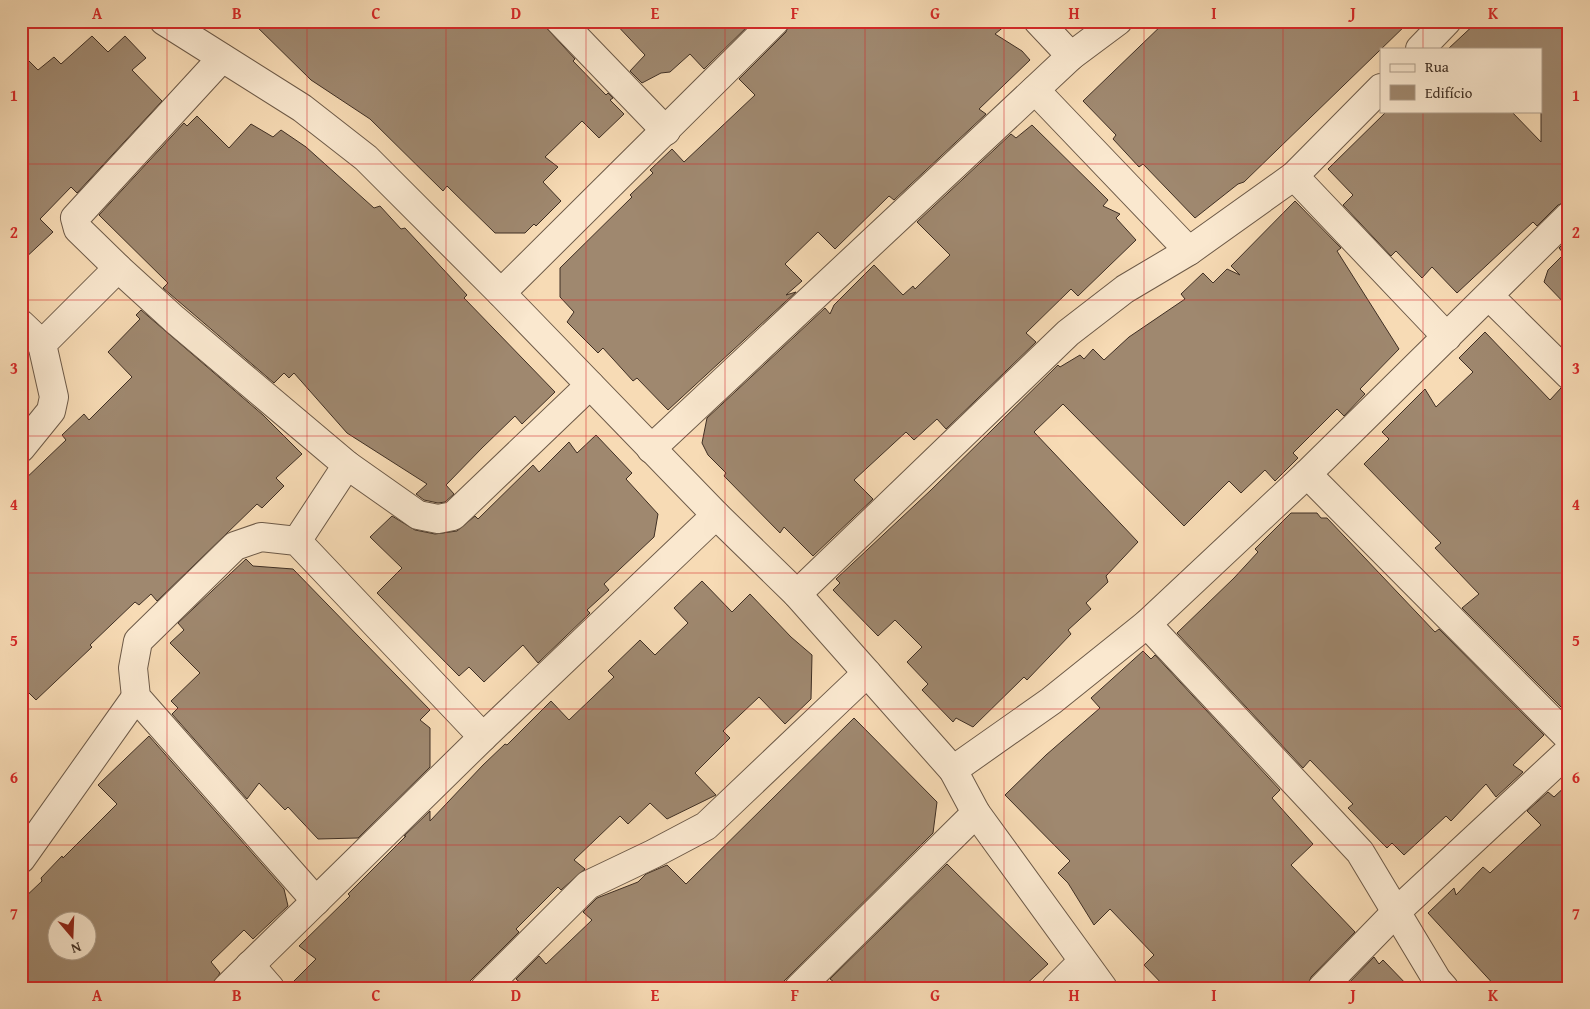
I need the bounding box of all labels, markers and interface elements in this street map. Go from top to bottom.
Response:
text: A [92,1,103,25]
text: B [232,1,242,25]
text: C [371,1,381,25]
text: D [511,1,521,25]
text: E [651,1,660,25]
text: F [791,1,799,25]
text: G [930,1,940,25]
text: H [1068,1,1080,25]
text: I [1211,1,1217,25]
text: J [1347,1,1356,25]
text: K [1488,1,1499,25]
legend [1380,48,1542,112]
text: Rua [1425,56,1449,77]
text: Edifício [1425,82,1473,103]
text: 1 [10,83,18,107]
text: 1 [1572,83,1580,107]
text: 2 [10,220,18,244]
text: 2 [1572,220,1580,244]
text: 3 [10,356,18,380]
text: 3 [1572,356,1580,380]
text: 4 [10,492,18,516]
text: 4 [1572,492,1580,516]
text: 5 [10,628,18,652]
text: 5 [1572,628,1580,652]
text: 6 [10,765,18,789]
text: 6 [1572,765,1580,789]
text: 7 [10,901,18,925]
text: 7 [1572,901,1580,925]
north arrow [48,912,98,962]
text: N [68,937,84,959]
text: A [92,983,103,1007]
text: B [232,983,242,1007]
text: C [371,983,381,1007]
text: D [511,983,521,1007]
text: E [651,983,660,1007]
text: F [791,983,799,1007]
text: G [930,983,940,1007]
text: H [1068,983,1080,1007]
text: I [1211,983,1217,1007]
text: J [1347,983,1356,1007]
text: K [1488,983,1499,1007]

